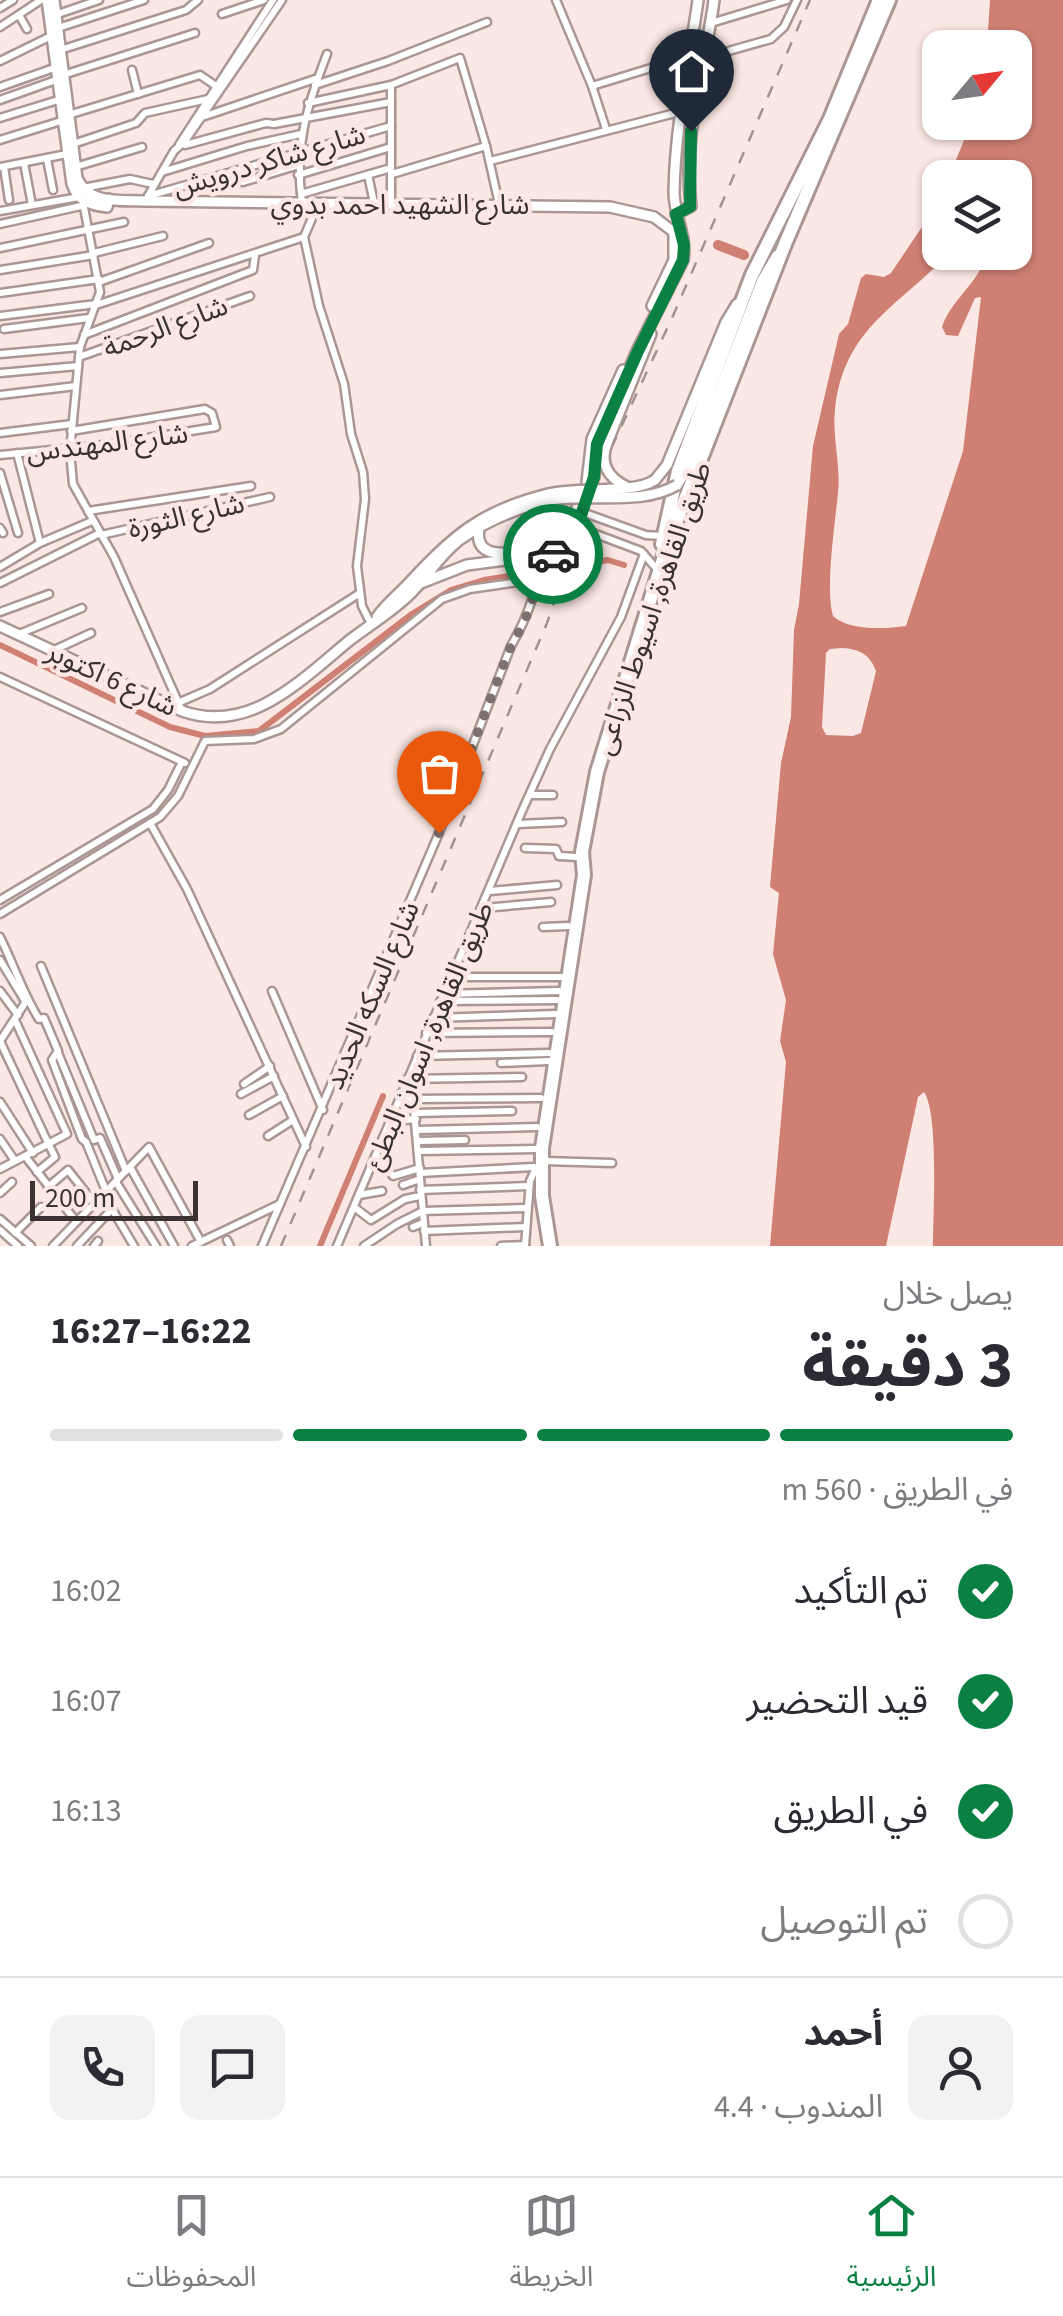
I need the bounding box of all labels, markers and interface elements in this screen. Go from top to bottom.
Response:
pin [649,29,734,132]
north arrow [922,30,1032,140]
map controls [922,30,1032,270]
icon: home [664,44,719,99]
street label: شارع شاكر درويش [168,114,370,208]
button: layers [922,160,1032,270]
street label: شارع الشهيد احمد بدوي [270,185,530,225]
street label: شارع الرحمة [97,286,233,368]
street label: شارع المهندس [24,413,190,473]
street label: طريق القاهرة, اسيوط الزراعى [584,456,722,760]
street label: شارع الثورة [124,483,248,549]
courier [503,504,603,604]
icon: car [526,527,581,582]
street label: شارع 6 اكتوبر [39,631,184,727]
pin [397,731,482,834]
icon: bag [412,746,467,801]
street label: شارع السكه الحديد [314,895,430,1096]
street label: طريق القاهرة, اسوان البطئ [354,896,504,1177]
scale bar [30,1176,198,1220]
text: 200 m [45,1178,116,1218]
text: يصل خلال [883,1271,1013,1317]
text: 16:22–16:27 [50,1304,252,1358]
text: 3 دقيقة [802,1319,1013,1412]
text: في الطريق · 560 m [782,1467,1013,1513]
text: تم التأكيد [794,1564,928,1618]
icon: check [958,1564,1013,1619]
text: 16:02 [50,1568,122,1614]
text: قيد التحضير [746,1674,928,1728]
icon: check [958,1674,1013,1729]
text: 16:07 [50,1678,122,1724]
text: في الطريق [774,1784,928,1838]
icon: check [958,1784,1013,1839]
text: 16:13 [50,1788,122,1834]
text: تم التوصيل [760,1894,928,1948]
text: أحمد [803,2006,883,2060]
button: phone [50,2015,155,2120]
button: chat [180,2015,285,2120]
button: person [908,2015,1013,2120]
text: المندوب · 4.4 [714,2084,883,2130]
tab: المحفوظات [127,2188,257,2307]
tab: الخريطة [510,2188,593,2307]
tab: الرئيسية [846,2188,936,2307]

